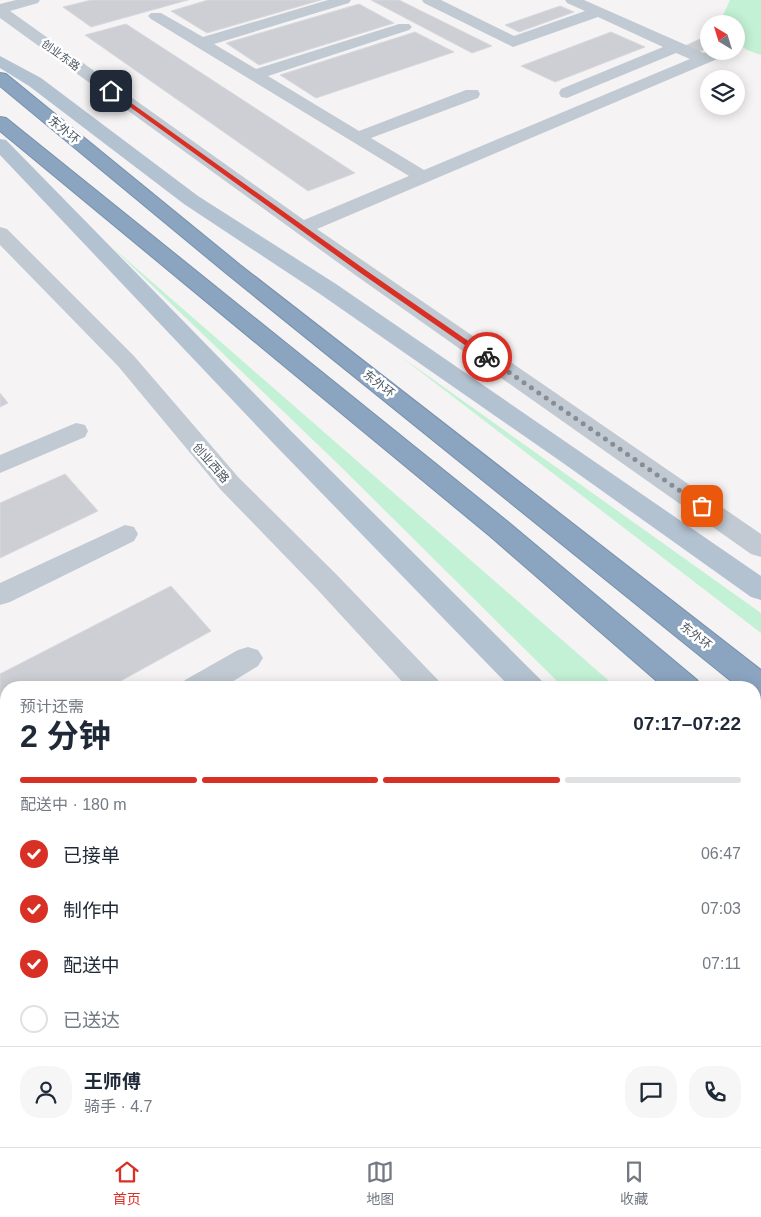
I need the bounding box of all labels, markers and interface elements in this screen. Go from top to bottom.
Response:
north arrow [700,15,745,60]
map controls [700,15,745,115]
street label: 创业东路 [40,37,82,73]
pin [90,70,132,112]
button: layers [700,70,745,115]
icon: home [97,77,125,105]
street label: 东外环 [46,113,82,147]
courier [462,332,512,382]
icon: bike [473,343,501,371]
street label: 东外环 [361,367,397,401]
street label: 创业西路 [190,440,232,486]
pin [681,485,723,527]
icon: bag [688,492,716,520]
street label: 东外环 [678,619,714,653]
text: 预计还需 [20,698,84,715]
text: 07:17–07:22 [633,713,741,734]
text: 2 分钟 [20,718,111,754]
text: 配送中 · 180 m [20,796,127,813]
icon: check [20,840,48,868]
text: 已接单 [63,845,120,866]
text: 06:47 [701,845,741,862]
icon: check [20,895,48,923]
text: 制作中 [63,900,120,921]
text: 07:03 [701,900,741,917]
icon: check [20,950,48,978]
text: 配送中 [63,955,120,976]
text: 07:11 [702,955,741,972]
text: 已送达 [63,1010,120,1031]
button: person [20,1066,72,1118]
button: chat [625,1066,677,1118]
button: phone [689,1066,741,1118]
text: 王师傅 [84,1071,141,1092]
text: 骑手 · 4.7 [84,1098,152,1115]
tab: 首页 [113,1158,141,1208]
tab: 地图 [366,1158,394,1208]
tab: 收藏 [620,1158,648,1208]

